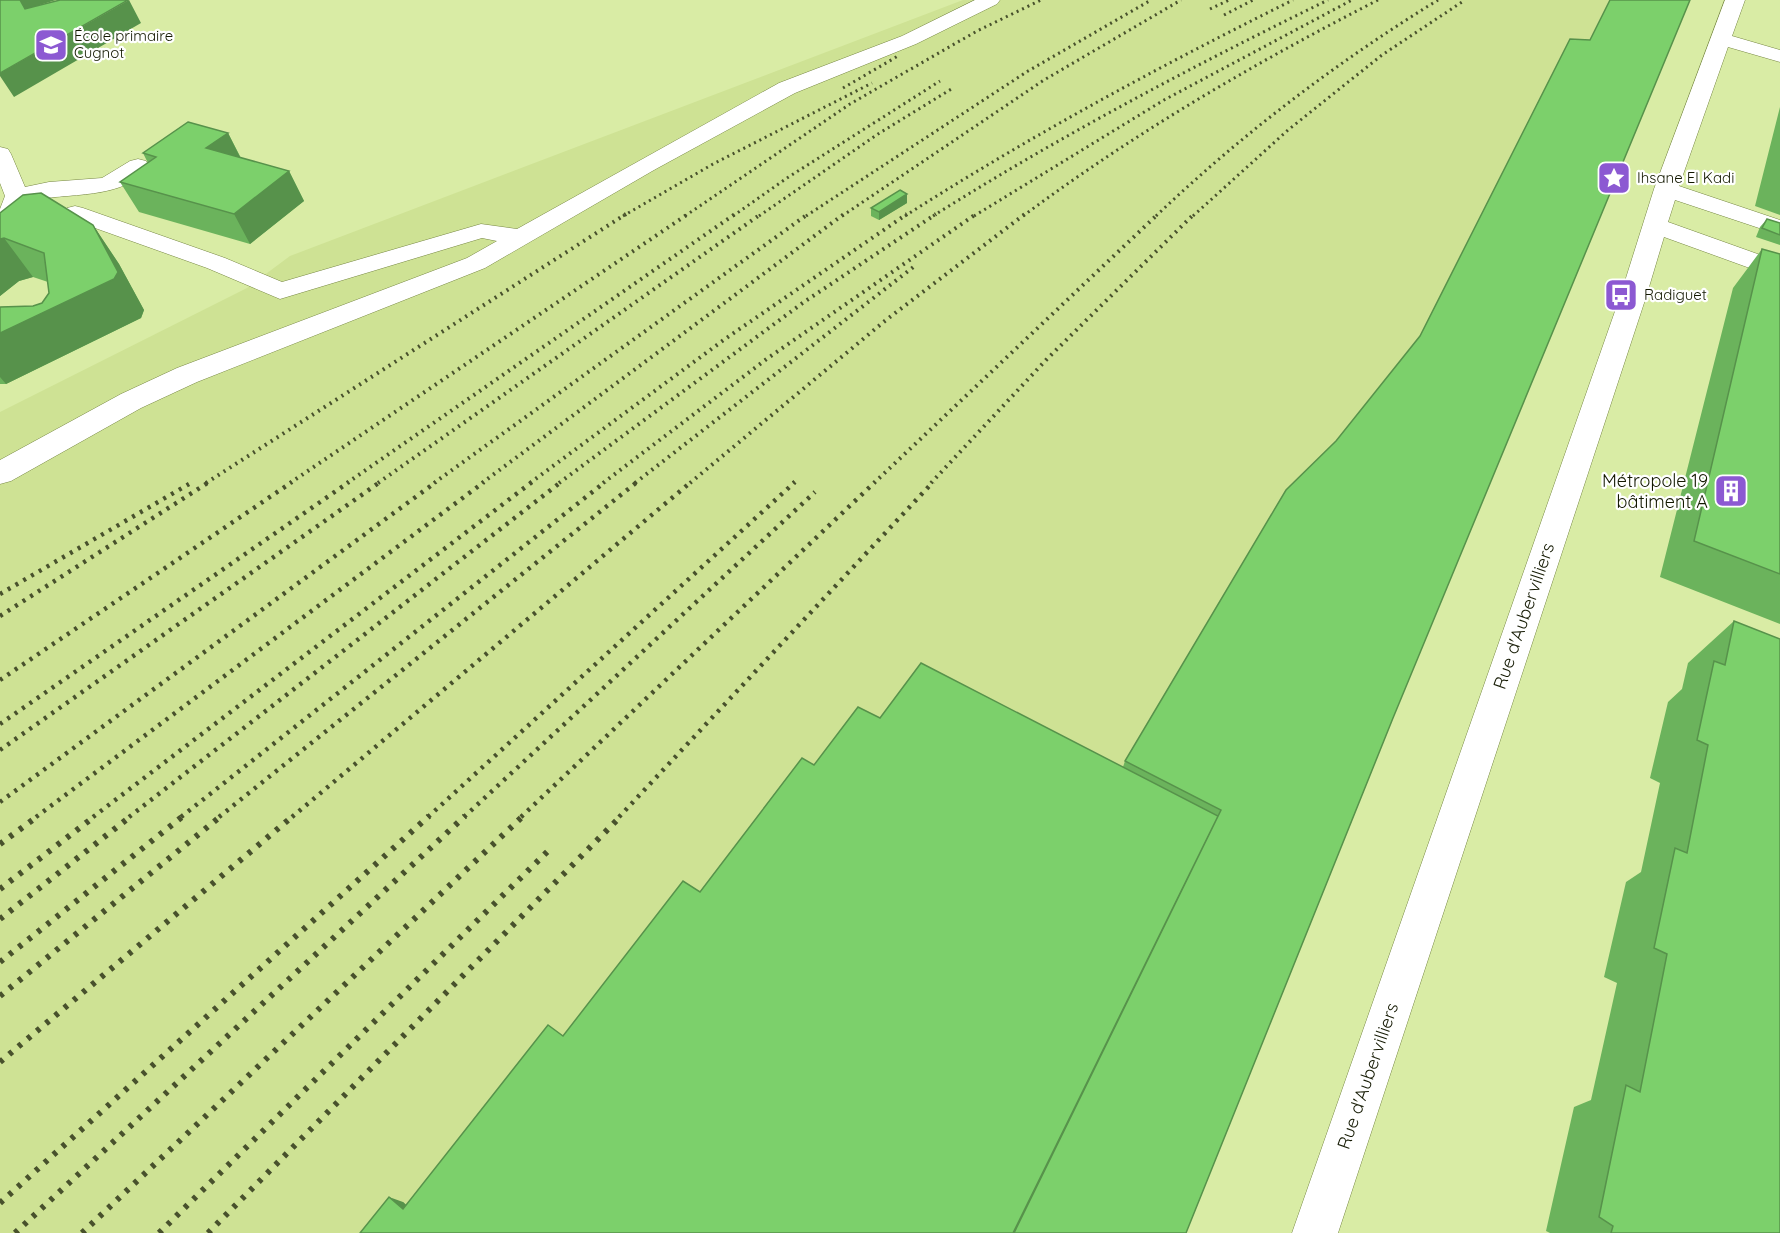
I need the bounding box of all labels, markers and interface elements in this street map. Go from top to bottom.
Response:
place label: École primaire Cugnot [74,26,173,62]
school or university icon: École primaire Cugnot [33,27,69,63]
place icon: Ihsane El Kadi [1596,160,1632,196]
place label: Ihsane El Kadi [1637,168,1734,187]
bus stop icon: Radiguet [1603,277,1639,313]
place label: Radiguet [1644,285,1707,304]
place label: Métropole 19 bâtiment A [1602,469,1708,513]
building icon: Métropole 19 bâtiment A [1713,473,1749,509]
street label: Rue d'Aubervilliers [1488,540,1559,692]
street label: Rue d'Aubervilliers [1332,1000,1403,1152]

